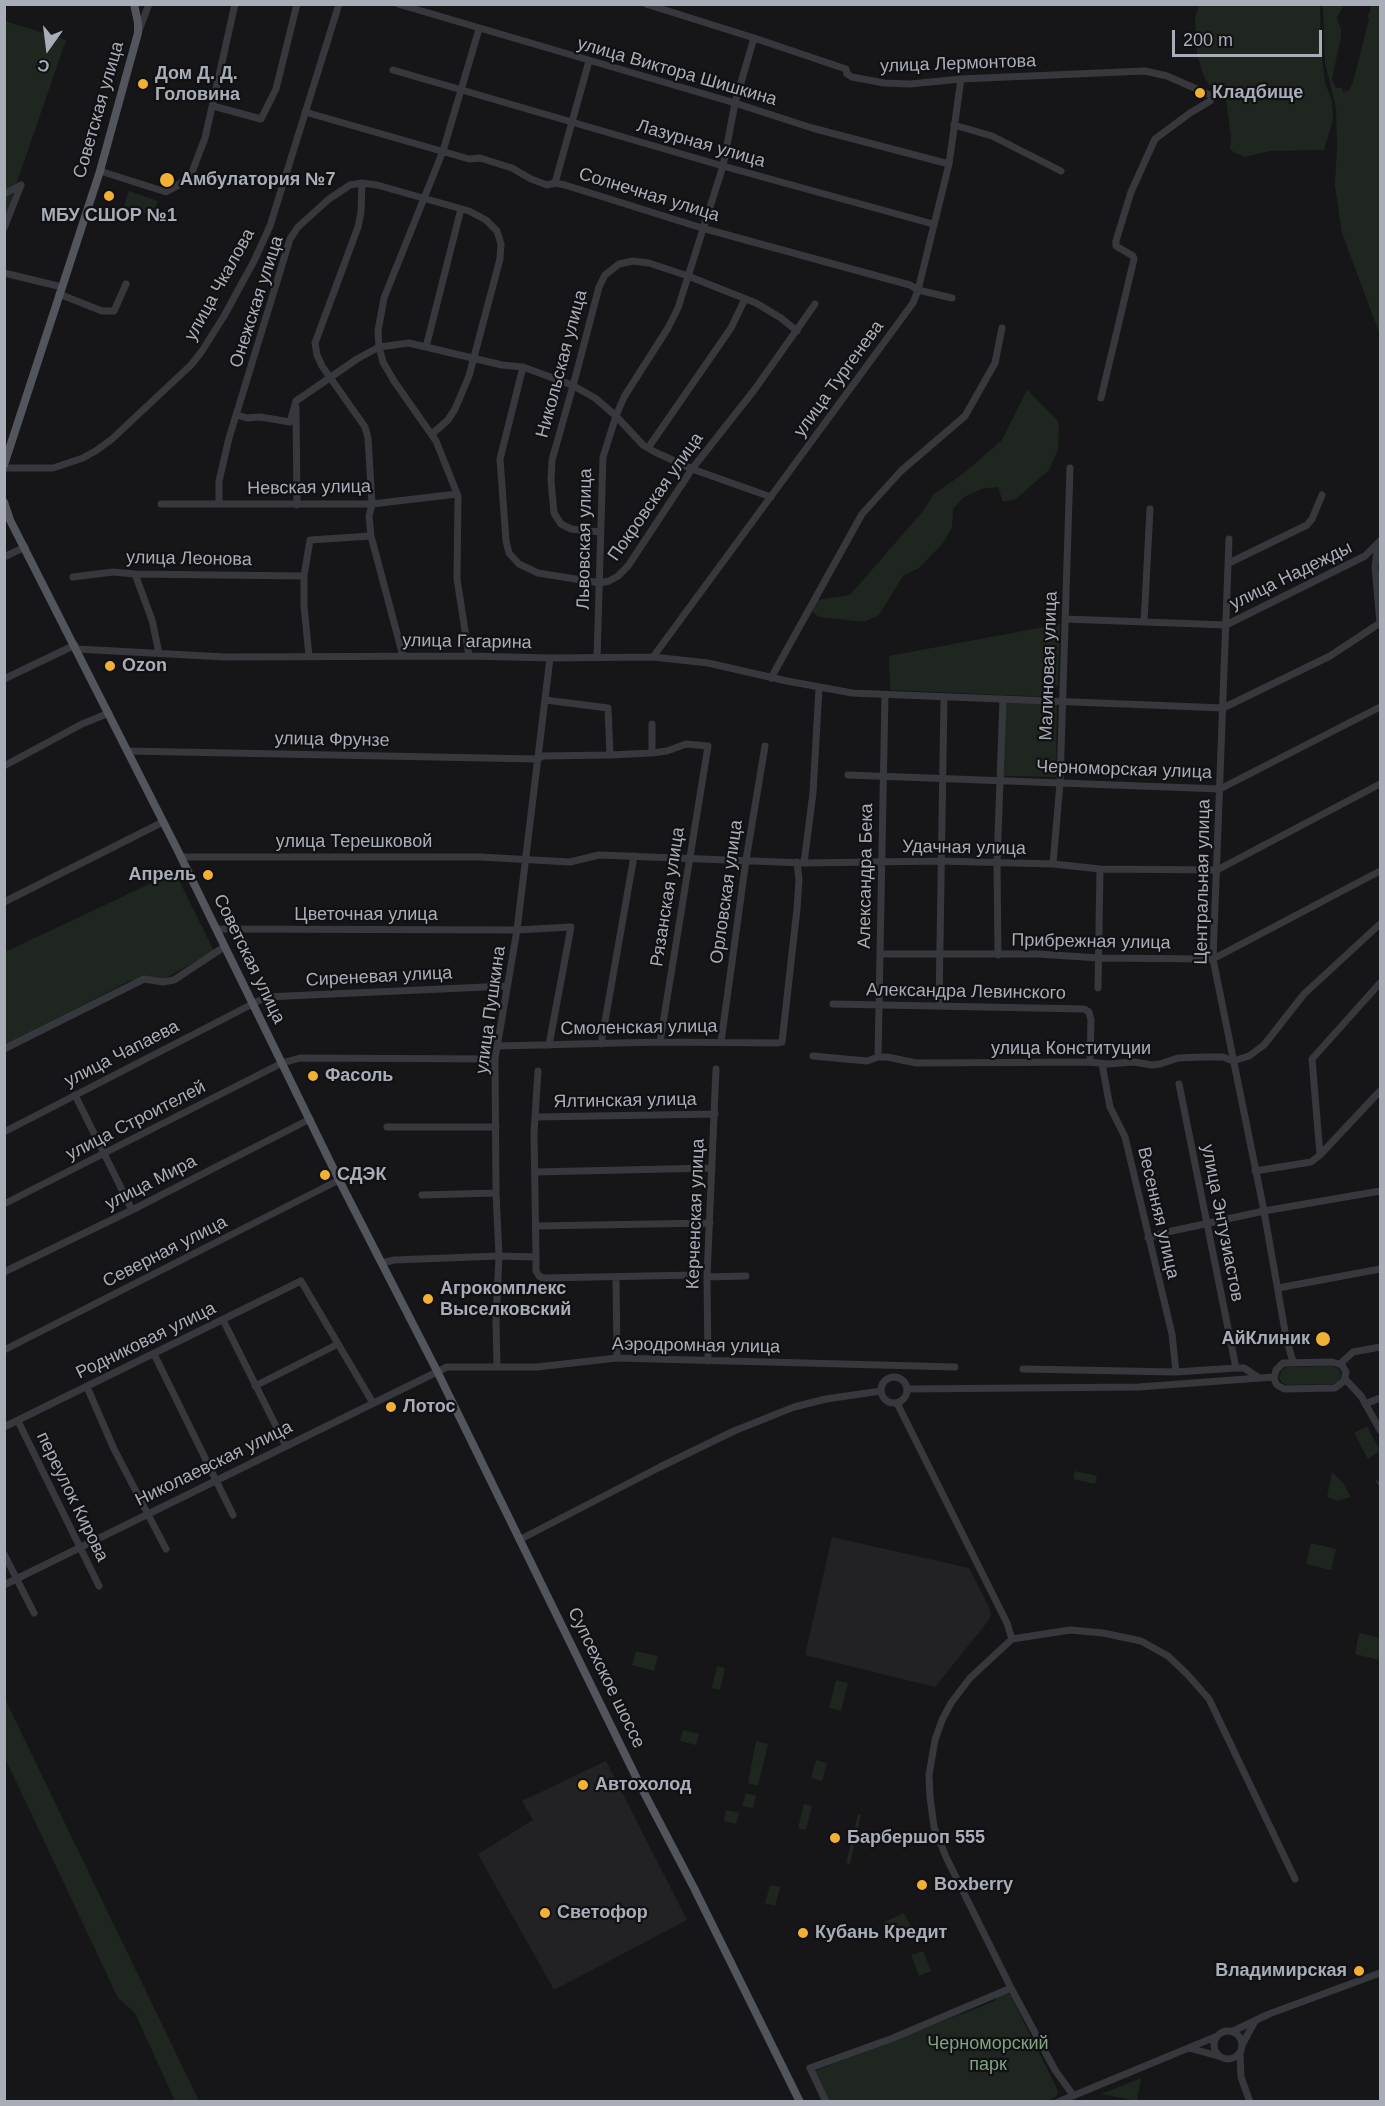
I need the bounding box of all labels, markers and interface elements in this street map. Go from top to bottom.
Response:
north arrow [18,18,78,78]
scale bar [1175,18,1325,56]
text: 200 m [1183,30,1233,50]
street label: улица Виктора Шишкина [575,33,779,111]
street label: Советская улица [69,39,129,181]
street label: улица Лермонтова [880,50,1036,78]
text: С [36,56,51,76]
place label: Дом Д. Д. Головина [155,63,240,106]
marker: Дом Д. Д. Головина [136,77,150,91]
place label: Кладбище [1212,82,1303,104]
marker: Кладбище [1193,86,1207,100]
street label: Лазурная улица [634,115,768,173]
street label: Солнечная улица [576,163,722,227]
place label: Амбулатория №7 [180,169,335,191]
marker: Амбулатория №7 [158,171,176,189]
marker: МБУ СШОР №1 [102,189,116,203]
place label: МБУ СШОР №1 [41,205,177,227]
street label: улица Чкалова [180,225,260,345]
street label: Онежская улица [226,233,288,371]
street label: Никольская улица [532,288,592,440]
street label: улица Тургенева [789,317,889,441]
street label: Покровская улица [604,429,708,565]
street label: Львовская улица [573,468,597,610]
street label: Невская улица [247,476,371,500]
street label: улица Надежды [1226,537,1356,615]
street label: улица Леонова [126,547,252,571]
street label: Малиновая улица [1036,591,1062,741]
street label: улица Гагарина [402,630,532,654]
place label: Ozon [122,655,167,677]
marker: Ozon [103,659,117,673]
street label: улица Фрунзе [274,728,390,752]
street label: Черноморская улица [1036,756,1212,784]
street label: Центральная улица [1191,799,1215,965]
street label: Александра Бека [854,803,878,949]
street label: Орловская улица [706,819,748,965]
street label: Рязанская улица [646,826,690,968]
street label: улица Терешковой [276,831,432,853]
street label: Удачная улица [902,836,1026,860]
place label: Апрель [129,864,196,886]
marker: Апрель [201,868,215,882]
street label: Советская улица [208,891,290,1027]
street label: Цветочная улица [294,904,438,926]
street label: Прибрежная улица [1011,930,1171,954]
street label: улица Пушкина [471,945,511,1075]
street label: Сиреневая улица [305,962,453,992]
street label: Александра Левинского [866,979,1066,1005]
street label: улица Чапаева [61,1016,183,1092]
street label: Смоленская улица [560,1016,718,1040]
street label: улица Конституции [991,1038,1151,1060]
place label: Фасоль [325,1065,393,1087]
marker: Фасоль [306,1069,320,1083]
street label: улица Строителей [63,1076,209,1166]
street label: Ялтинская улица [553,1089,697,1113]
street label: Керченская улица [683,1138,709,1290]
street label: улица Энтузиастов [1196,1143,1248,1303]
street label: Весенняя улица [1132,1145,1184,1281]
street label: улица Мира [102,1151,200,1215]
place label: СДЭК [337,1164,386,1186]
marker: СДЭК [318,1168,332,1182]
street label: Северная улица [99,1211,231,1293]
place label: Агрокомплекс Выселковский [440,1278,571,1320]
marker: Агрокомплекс Выселковский [421,1292,435,1306]
street label: Родниковая улица [72,1298,220,1384]
place label: АйКлиник [1222,1328,1310,1350]
marker: АйКлиник [1314,1330,1332,1348]
street label: Аэродромная улица [612,1334,780,1358]
place label: Лотос [403,1396,456,1418]
marker: Лотос [384,1400,398,1414]
street label: Николаевская улица [132,1417,296,1511]
street label: переулок Кирова [31,1429,113,1565]
street label: Супсехское шоссе [563,1604,649,1752]
place label: Автохолод [595,1774,691,1796]
marker: Автохолод [576,1778,590,1792]
place label: Барбершоп 555 [847,1827,985,1849]
marker: Барбершоп 555 [828,1831,842,1845]
place label: Boxberry [934,1874,1013,1896]
marker: Boxberry [915,1878,929,1892]
place label: Светофор [557,1902,648,1924]
marker: Светофор [538,1906,552,1920]
place label: Кубань Кредит [815,1922,947,1944]
marker: Кубань Кредит [796,1926,810,1940]
place label: Владимирская [1215,1960,1347,1982]
marker: Владимирская [1352,1964,1366,1978]
park label: Черноморский парк [927,2033,1049,2076]

